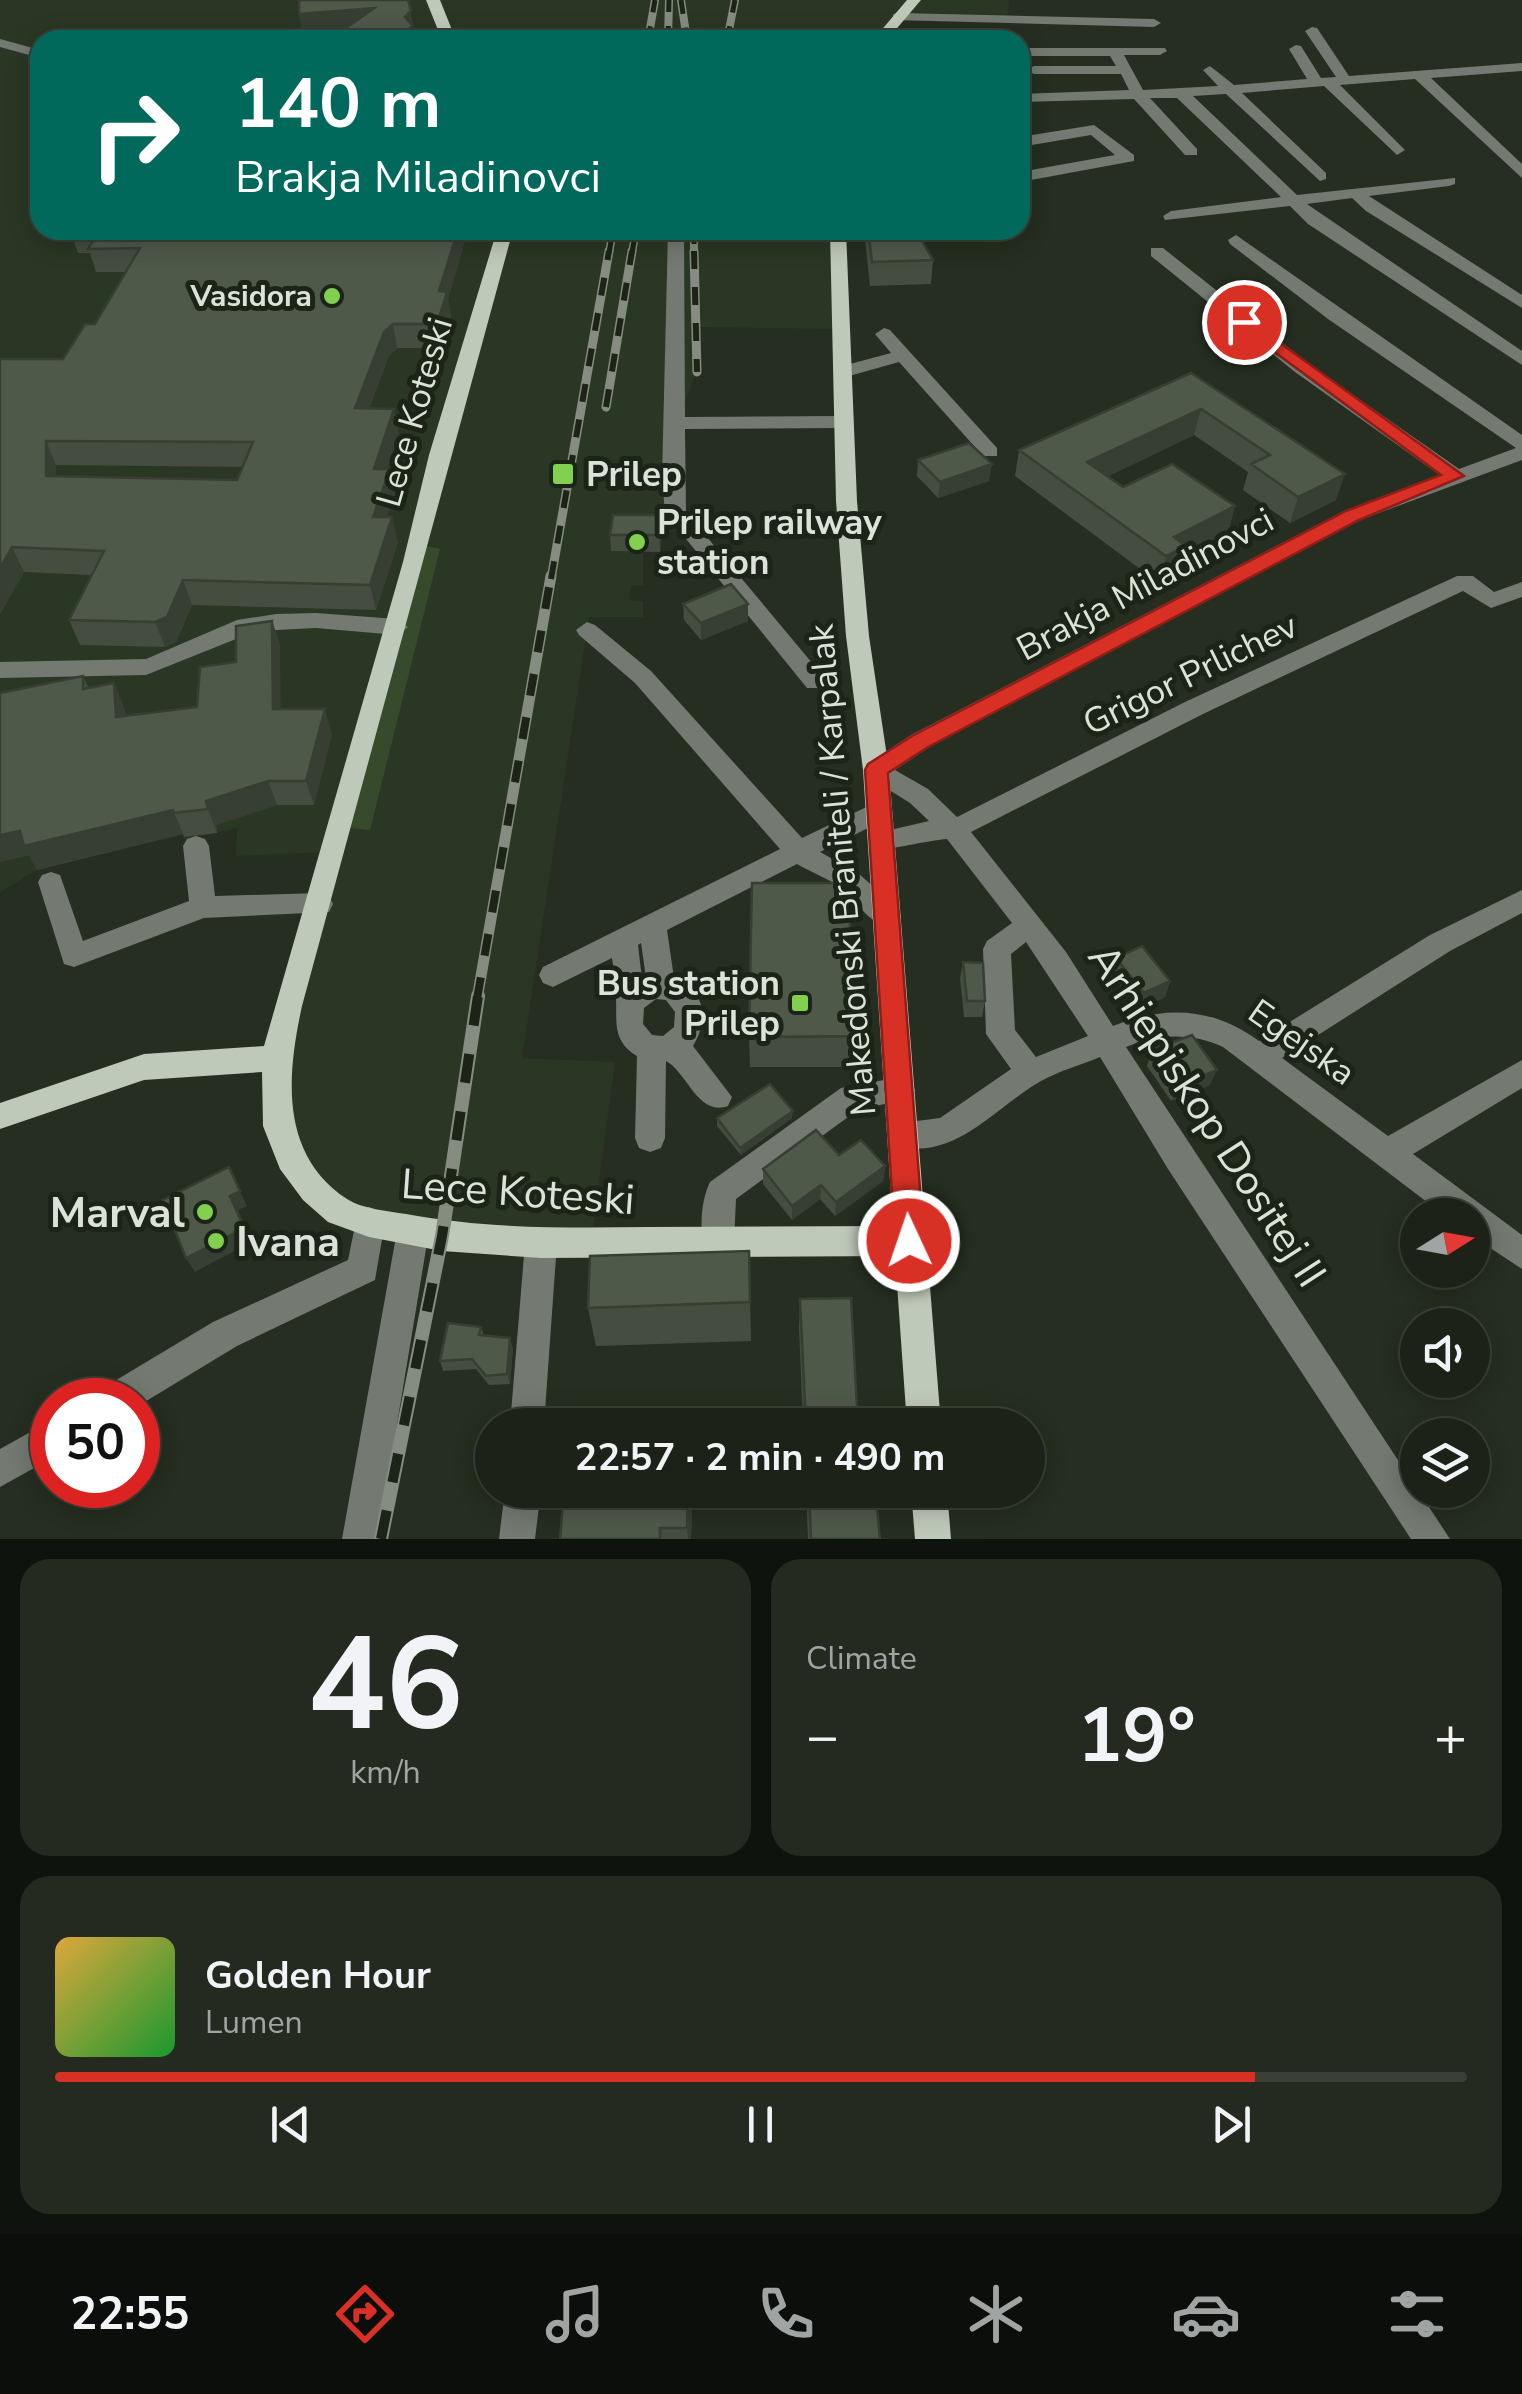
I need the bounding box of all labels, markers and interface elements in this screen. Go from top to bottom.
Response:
text: 140 m [235,56,441,152]
icon: right [70,70,200,200]
text: Brakja Miladinovci [235,147,601,208]
place label: Vasidora [189,276,312,317]
pin [1202,280,1287,365]
marker: Vasidora [321,285,343,307]
icon: arrive [1217,295,1272,350]
street label: Lece Koteski [365,312,464,512]
place label: Prilep [586,451,682,498]
marker: Prilep [550,461,576,487]
street label: Brakja Miladinovci [1009,497,1282,672]
place label: Prilep railway station [657,499,882,586]
marker: Prilep railway station [626,531,648,553]
street label: Grigor Prlichev [1075,602,1305,747]
street label: Makedonski Braniteli / Karpalak [798,622,887,1118]
street label: Arhiepiskop Dositej II [1074,933,1339,1299]
place label: Bus station Prilep [597,960,780,1047]
street label: Egejska [1239,989,1364,1096]
marker: Bus station Prilep [789,992,811,1014]
street label: Lece Koteski [399,1156,637,1229]
place label: Marval [50,1185,185,1242]
position arrow [857,1189,961,1293]
north arrow [1400,1198,1490,1288]
map controls [1400,1198,1490,1508]
marker: Marval [194,1201,216,1223]
place label: Ivana [236,1214,340,1271]
marker: Ivana [205,1230,227,1252]
button: sound [1400,1308,1490,1398]
speed limit sign: 50 [30,1378,160,1508]
button: layers [1400,1418,1490,1508]
text: 22:57 · 2 min · 490 m [575,1432,945,1483]
text: 46 [307,1597,464,1774]
text: Climate [806,1637,917,1680]
text: 19° [1077,1685,1196,1787]
text: − [806,1699,839,1774]
text: + [1434,1699,1467,1774]
text: km/h [350,1751,421,1794]
text: Golden Hour [205,1950,431,2001]
text: Lumen [205,2001,303,2044]
icon: previous [263,2097,318,2152]
icon: pause [733,2097,788,2152]
icon: next [1204,2097,1259,2152]
icon: directions [330,2279,400,2349]
icon: music [540,2279,610,2349]
icon: phone [751,2279,821,2349]
icon: climate [961,2279,1031,2349]
icon: car [1171,2279,1241,2349]
icon: filters [1382,2279,1452,2349]
text: 22:55 [70,2284,189,2345]

